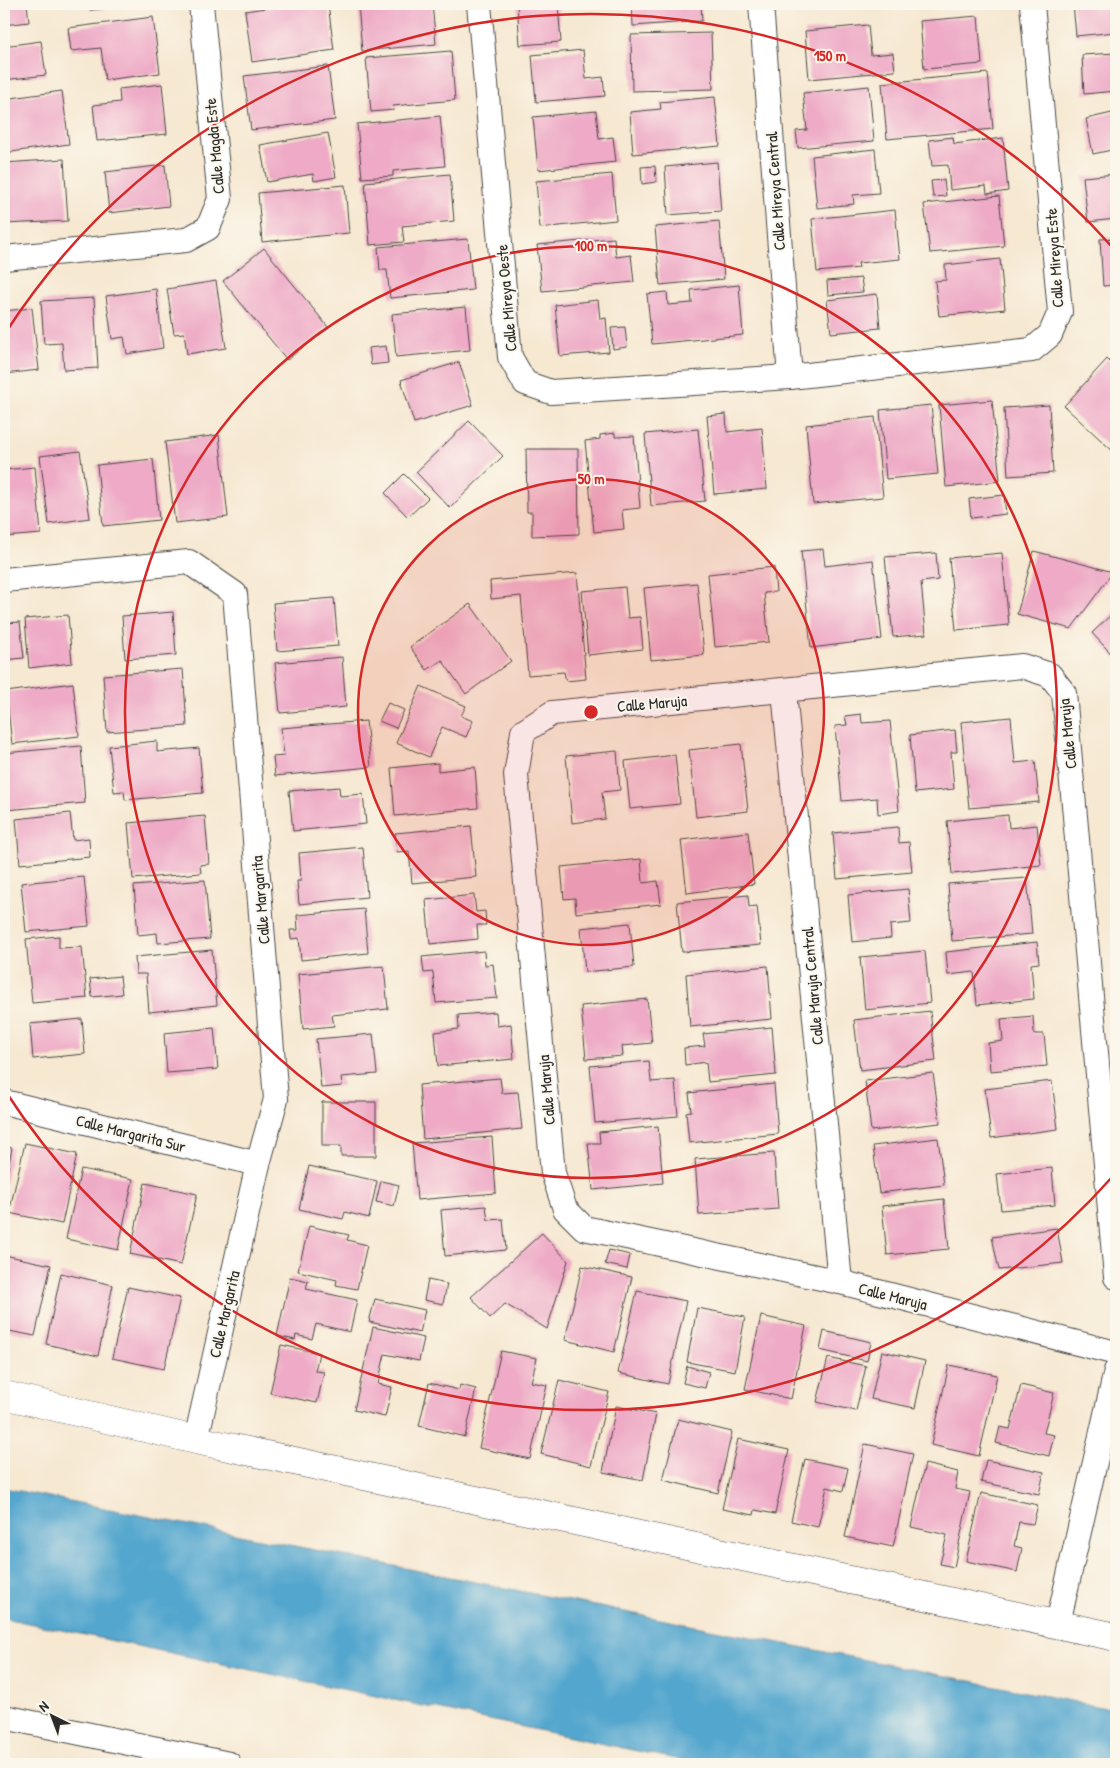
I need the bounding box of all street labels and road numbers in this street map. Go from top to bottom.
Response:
street label: Calle Magda Este [199,97,229,195]
street label: Calle Mireya Central [760,130,790,251]
street label: Calle Mireya Este [1040,207,1068,308]
street label: Calle Mireya Oeste [490,243,522,353]
street label: Calle Maruja [616,689,688,717]
street label: Calle Maruja [1052,698,1082,770]
street label: Calle Margarita [245,855,275,945]
street label: Calle Maruja Central [796,925,828,1046]
street label: Calle Maruja [532,1054,560,1126]
street label: Calle Margarita Sur [74,1109,188,1157]
street label: Calle Margarita [203,1268,245,1360]
street label: Calle Maruja [856,1277,930,1315]

